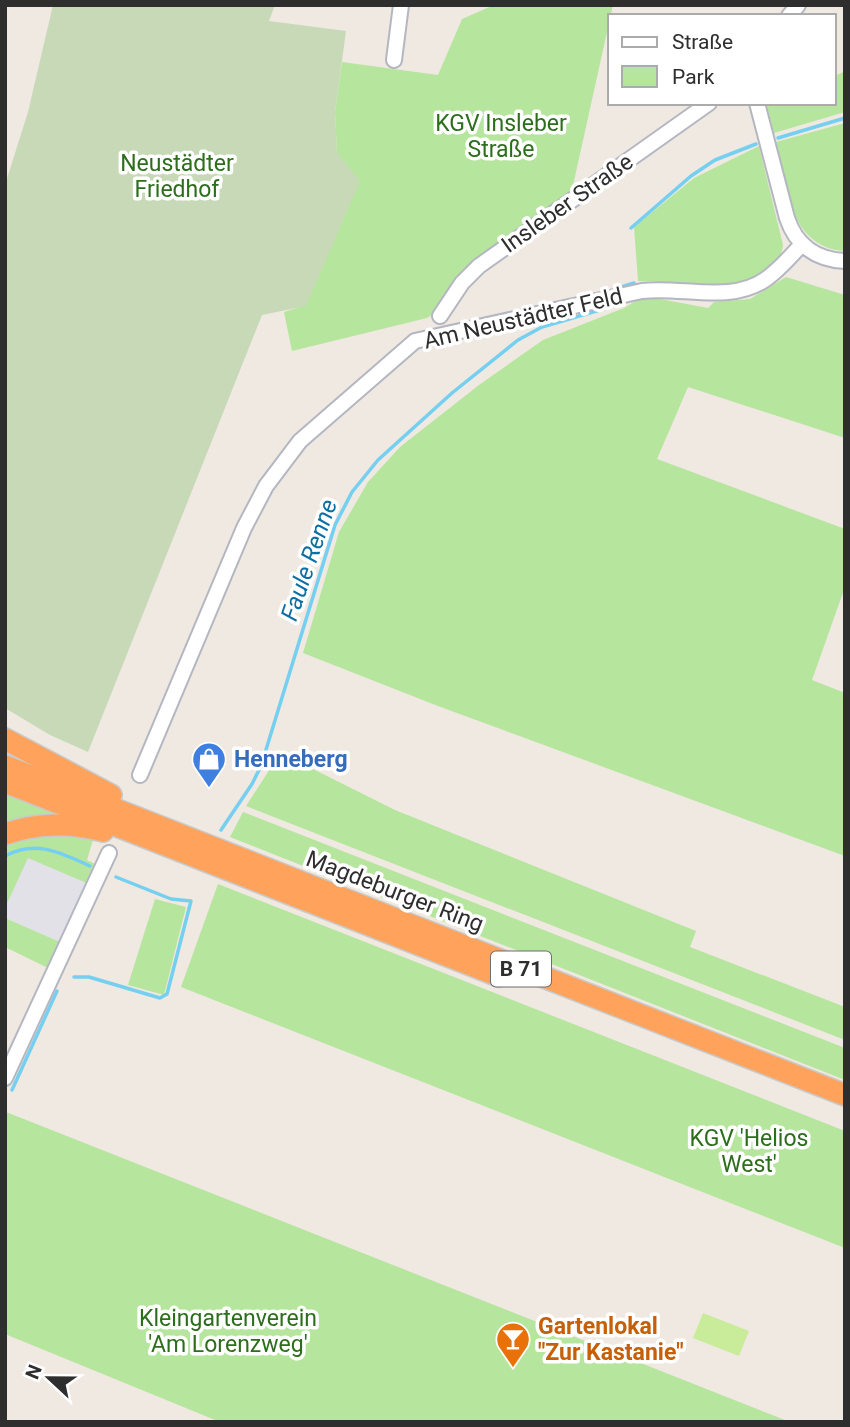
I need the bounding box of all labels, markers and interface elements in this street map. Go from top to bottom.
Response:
legend [608,14,836,105]
text: Straße [672,30,733,54]
text: Park [672,65,715,89]
park label: KGV Insleber Straße [435,110,567,163]
street label: Insleber Straße [496,148,638,259]
park label: Neustädter Friedhof [120,150,234,203]
street label: Am Neustädter Feld [421,282,625,355]
water label: Faule Renne [275,496,343,624]
shop icon: Henneberg [190,740,228,789]
place label: Henneberg [234,746,348,773]
street label: Magdeburger Ring [302,845,487,938]
road number: B 71 [491,951,551,986]
park label: KGV 'Helios West' [690,1125,808,1178]
park label: Kleingartenverein 'Am Lorenzweg' [139,1305,317,1358]
place label: Gartenlokal "Zur Kastanie" [538,1313,684,1366]
bar icon: Gartenlokal "Zur Kastanie" [494,1320,532,1369]
north arrow [14,1343,84,1413]
text: N [21,1361,47,1382]

